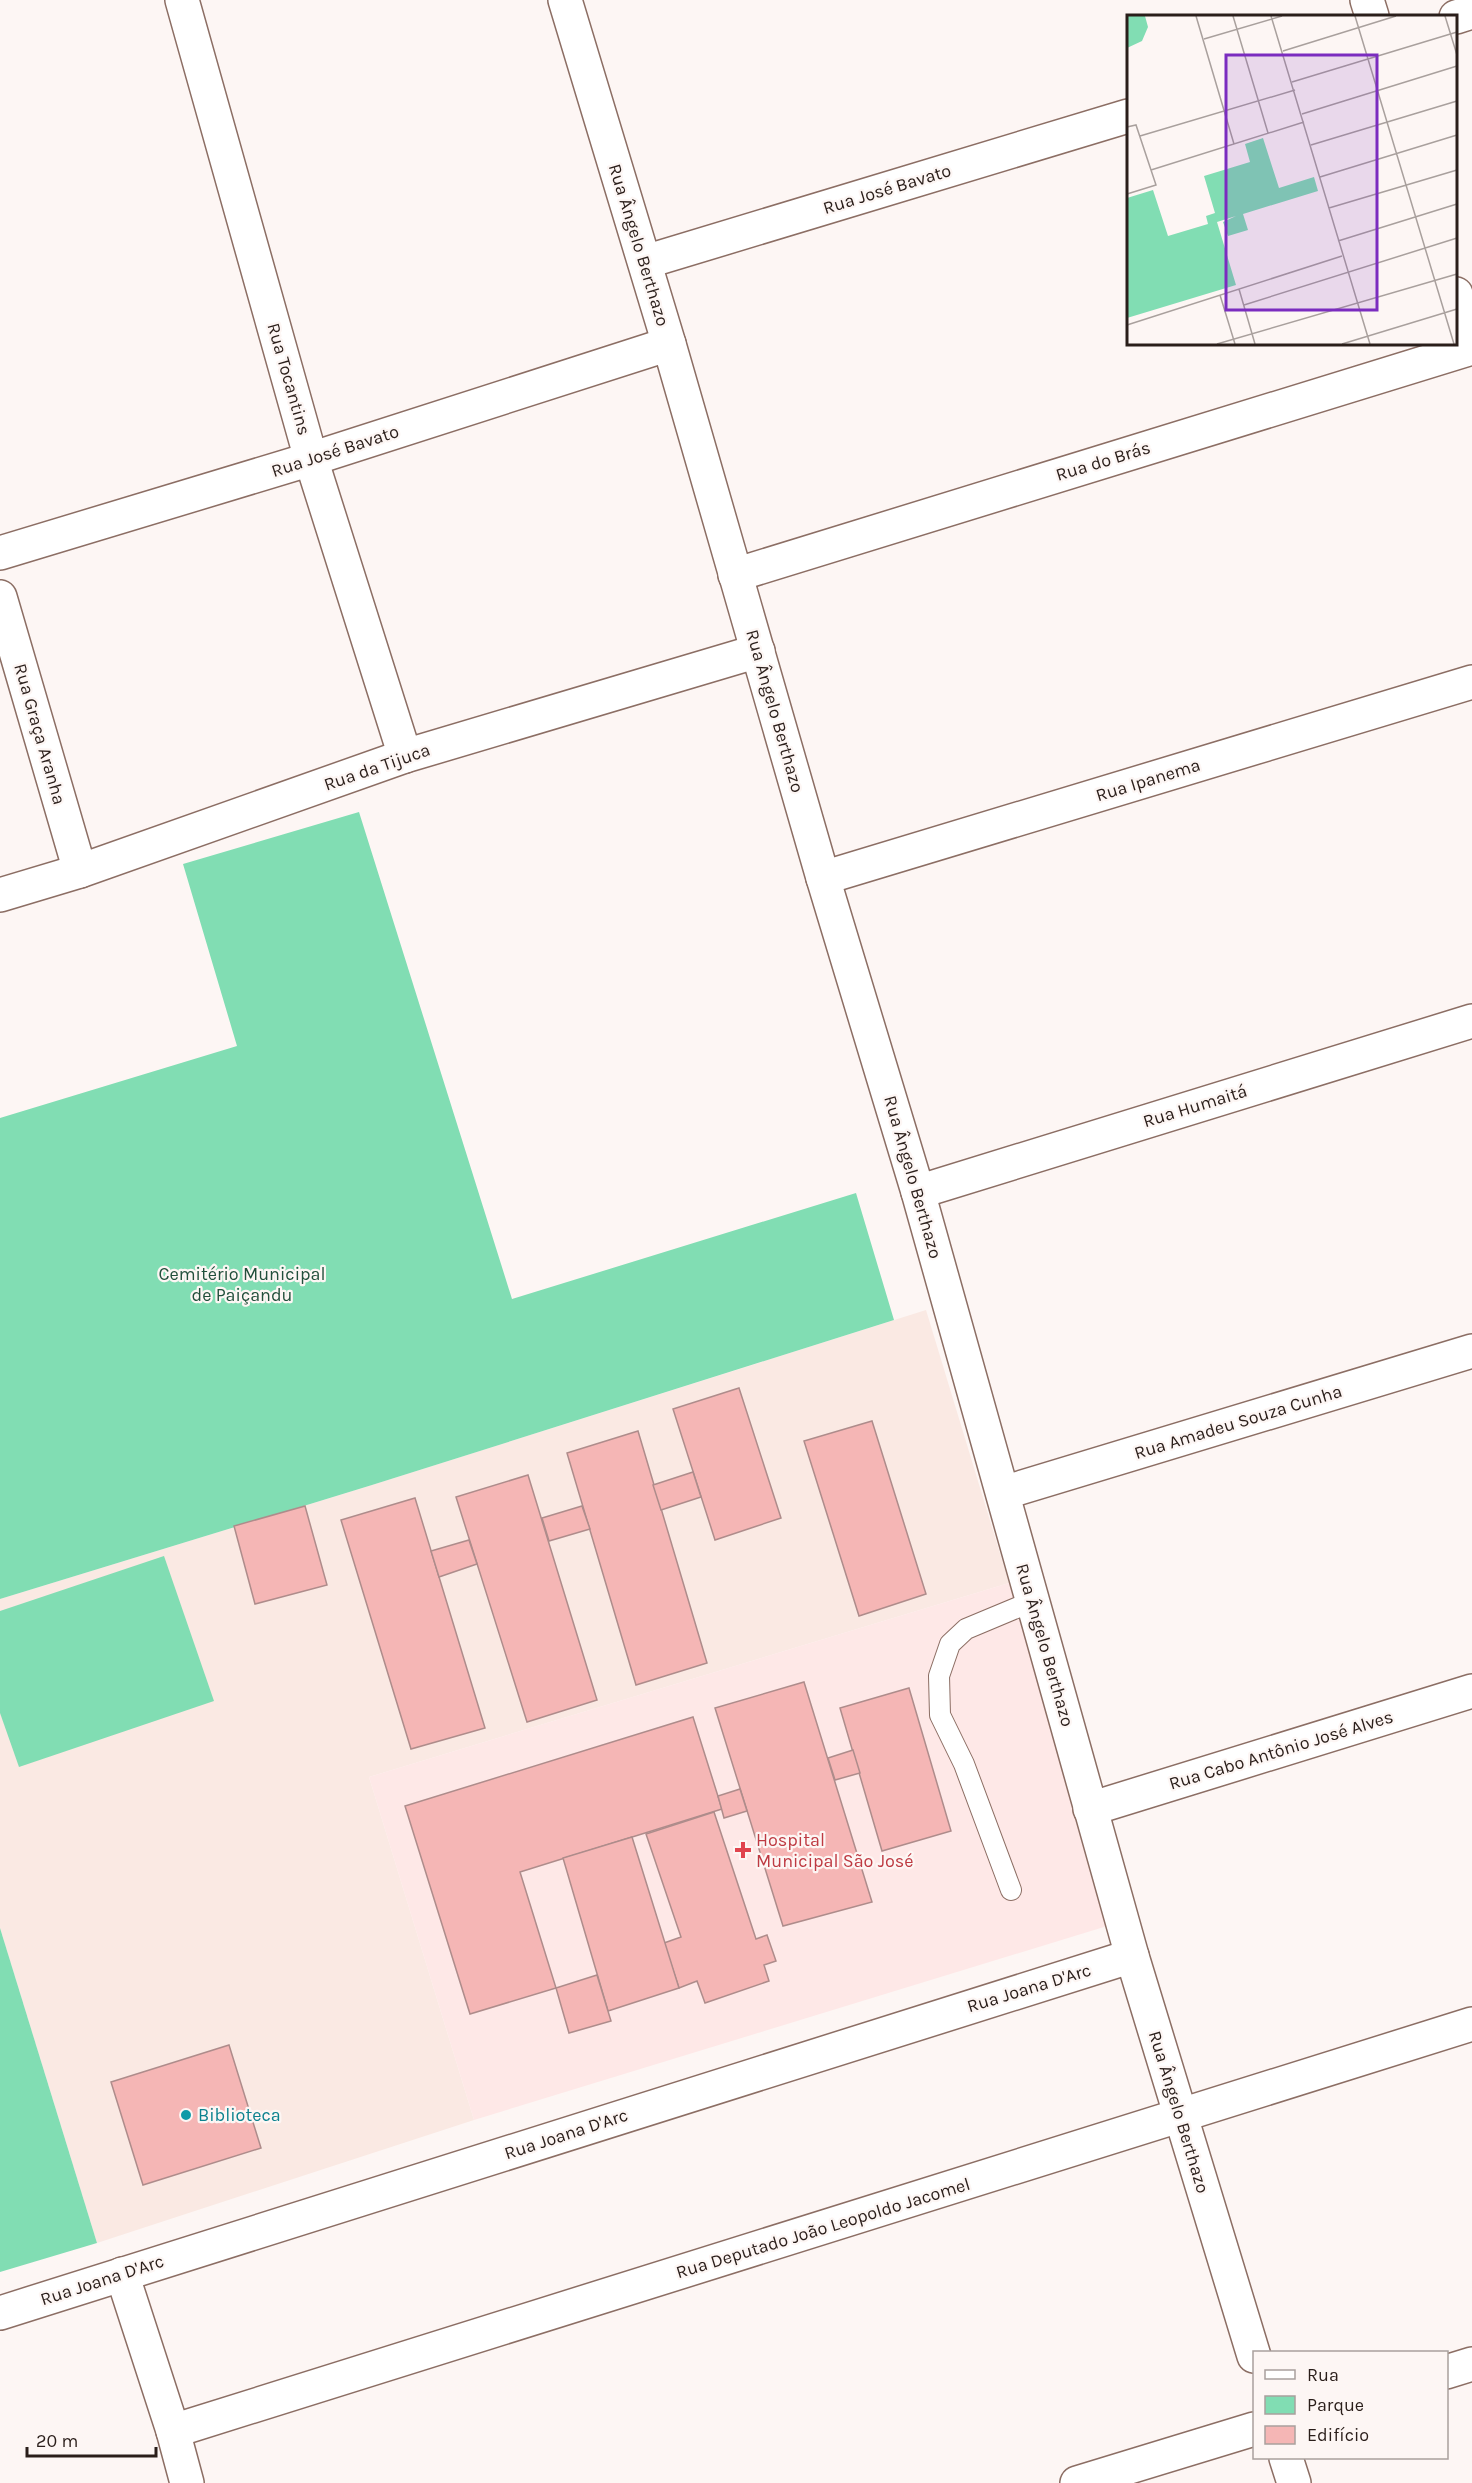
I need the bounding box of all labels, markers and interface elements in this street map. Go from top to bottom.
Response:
inset map [1127,15,1457,345]
street label: Rua José Bavato [820,159,954,219]
street label: Rua Ângelo Berthazo [604,161,674,329]
street label: Rua Tocantins [262,320,316,438]
street label: Rua José Bavato [268,420,402,482]
street label: Rua do Brás [1053,436,1153,486]
street label: Rua Ângelo Berthazo [741,627,809,795]
street label: Rua Graça Aranha [9,661,71,807]
street label: Rua da Tijuca [321,739,433,795]
street label: Rua Ipanema [1093,754,1203,806]
street label: Rua Humaitá [1140,1080,1250,1132]
street label: Rua Ângelo Berthazo [879,1093,947,1261]
park label: Cemitério Municipal de Paiçandu [159,1263,325,1306]
street label: Rua Amadeu Souza Cunha [1131,1380,1345,1464]
street label: Rua Ângelo Berthazo [1011,1561,1079,1729]
street label: Rua Cabo Antônio José Alves [1166,1705,1396,1795]
place label: Hospital Municipal São José [756,1829,913,1872]
marker: Hospital Municipal São José [734,1841,752,1859]
street label: Rua Joana D'Arc [964,1959,1094,2017]
street label: Rua Ângelo Berthazo [1144,2028,1214,2196]
place label: Biblioteca [198,2104,281,2126]
street label: Rua Joana D'Arc [501,2104,631,2164]
marker: Biblioteca [179,2108,193,2122]
street label: Rua Deputado João Leopoldo Jacomel [673,2173,973,2283]
street label: Rua Joana D'Arc [37,2250,167,2310]
legend [1253,2351,1448,2459]
text: Rua [1307,2364,1339,2386]
text: Parque [1307,2394,1364,2416]
scale bar [27,2420,156,2458]
text: Edifício [1307,2424,1369,2446]
text: 20 m [36,2430,78,2452]

